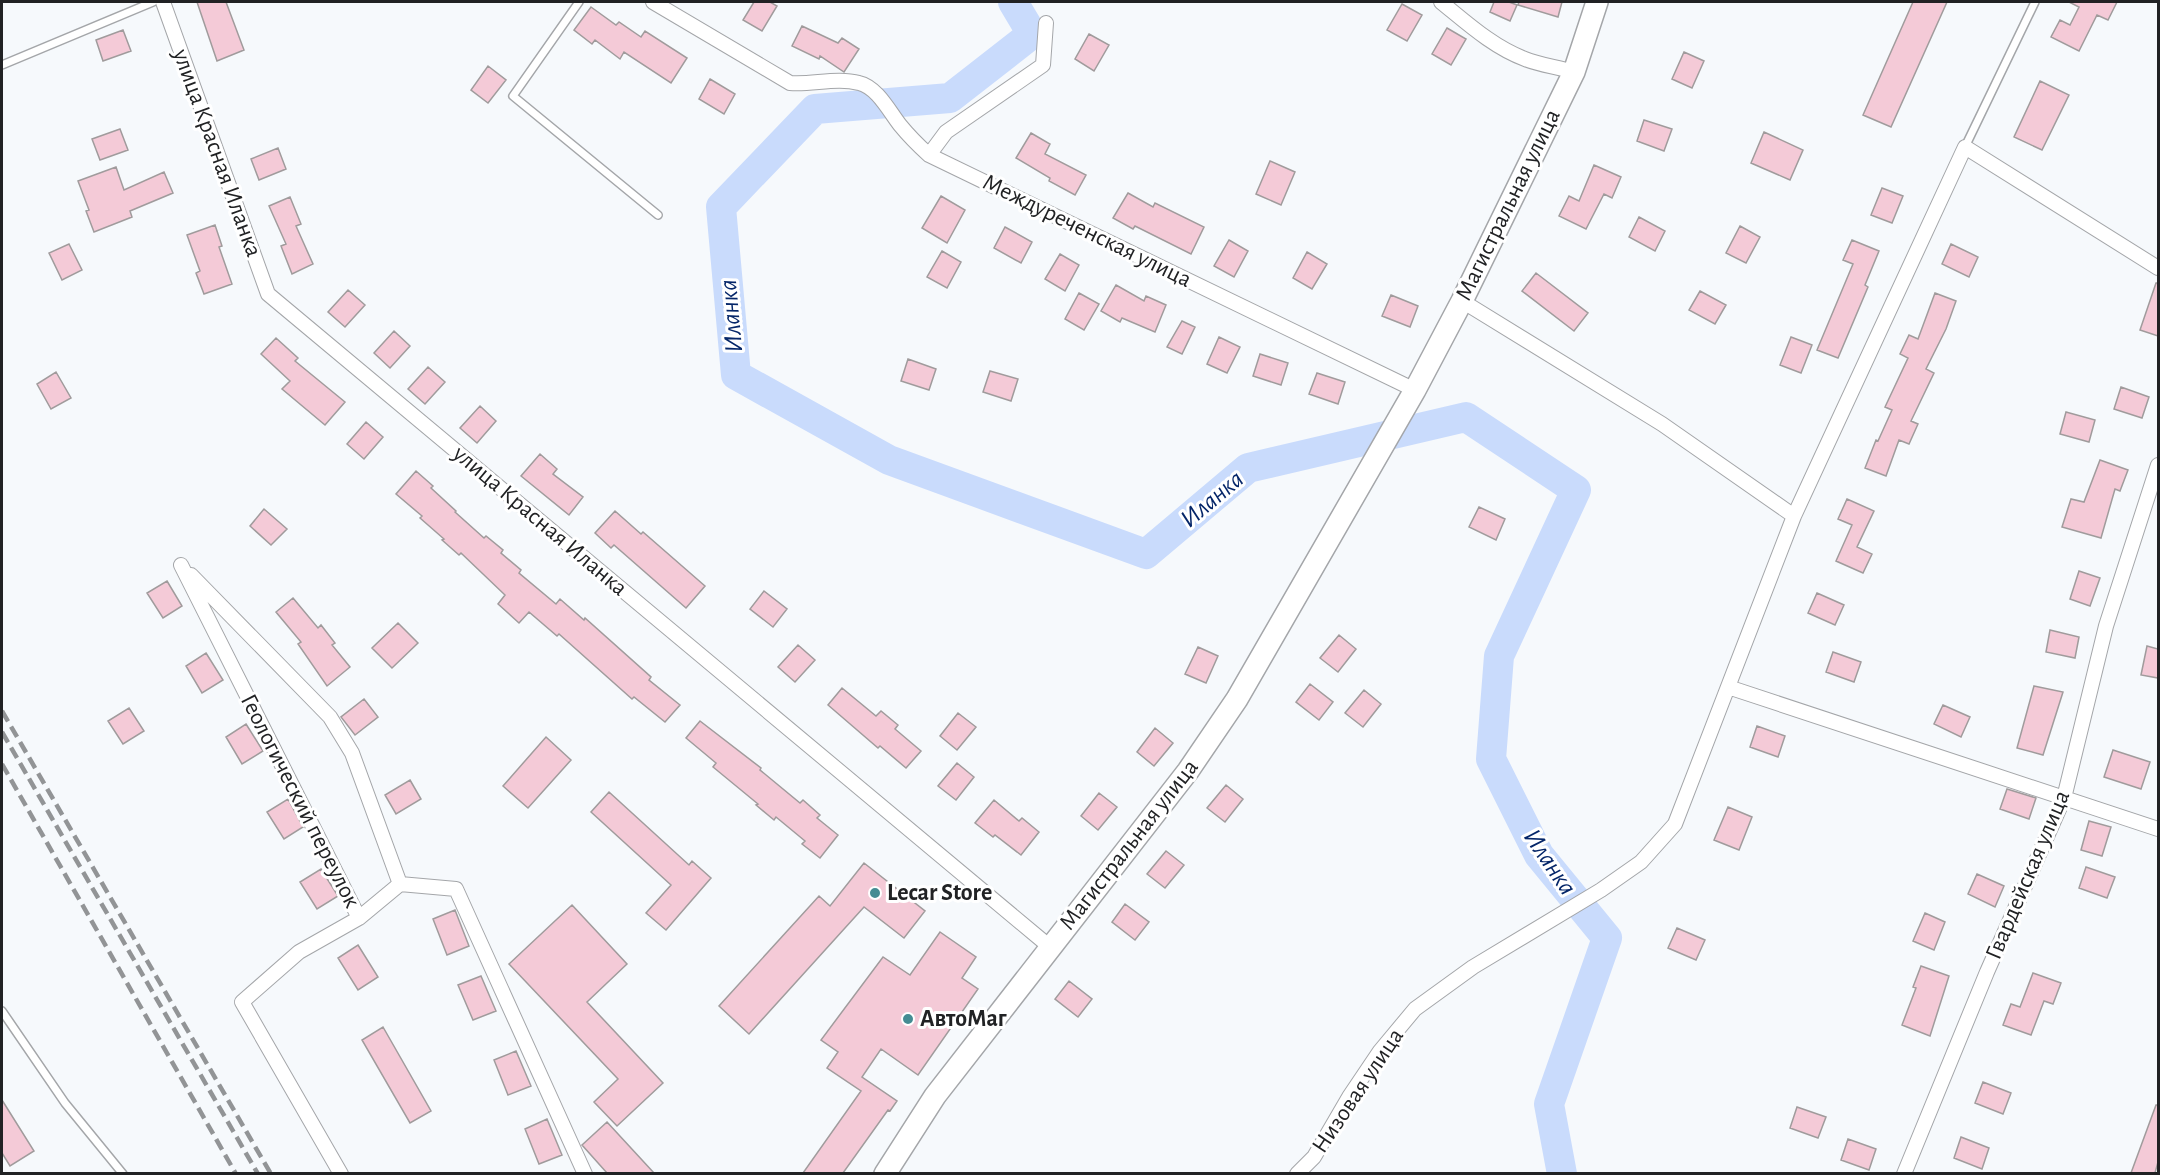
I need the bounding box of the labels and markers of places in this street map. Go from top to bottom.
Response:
place label: Lecar Store [887,881,992,905]
marker: Lecar Store [868,886,882,900]
place label: АвтоМаг [920,1007,1007,1031]
marker: АвтоМаг [901,1012,915,1026]

